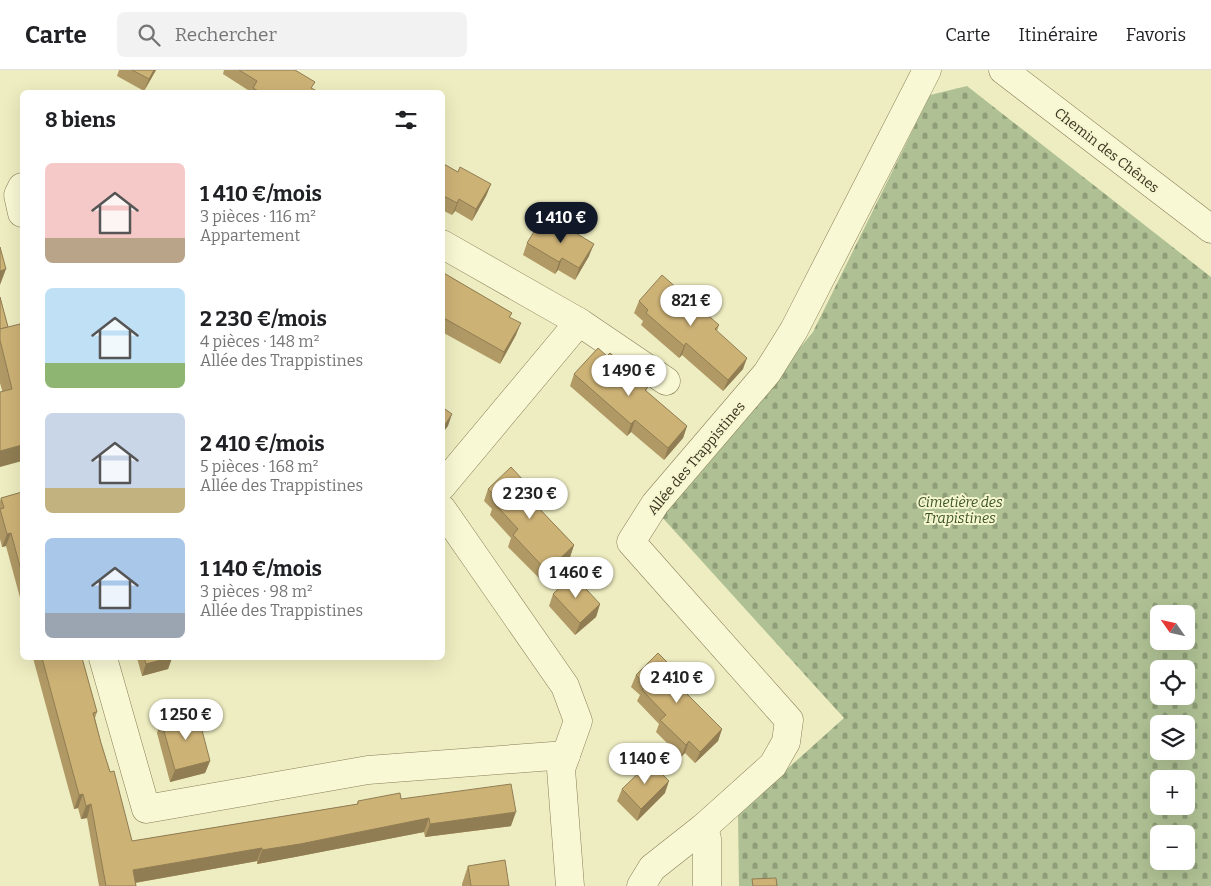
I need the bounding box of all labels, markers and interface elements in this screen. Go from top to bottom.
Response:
search box [117,12,467,57]
text: Carte [25,21,87,49]
icon: search [135,21,163,49]
text: Rechercher [175,23,277,46]
text: Carte [945,24,990,46]
text: Itinéraire [1018,24,1098,46]
text: Favoris [1126,24,1186,46]
street label: Chemin des Chênes [1051,104,1162,196]
icon: filters [392,106,420,134]
text: 8 biens [45,107,116,133]
text: 1 410 €/mois [200,181,322,207]
icon: home [85,183,145,243]
pin: 1 410 € [515,202,607,244]
text: 3 pièces · 116 m² [200,207,316,226]
text: 1 410 € [536,208,586,227]
text: Appartement [200,226,300,245]
pin: 821 € [656,284,726,327]
text: 821 € [671,291,711,310]
text: 2 230 €/mois [200,306,327,332]
icon: home [85,308,145,368]
text: 4 pièces · 148 m² [200,332,319,351]
text: Allée des Trappistines [200,351,363,370]
pin: 1 490 € [583,354,675,397]
text: 1 490 € [602,361,656,380]
street label: Allée des Trappistines [644,398,749,518]
text: 2 410 €/mois [200,431,325,457]
icon: home [85,433,145,493]
text: 5 pièces · 168 m² [200,457,319,476]
text: Allée des Trappistines [200,476,363,495]
pin: 2 230 € [484,478,576,520]
text: 2 230 € [503,484,557,503]
park label: Cimetière des Trapistines [917,494,1003,527]
text: 1 140 €/mois [200,556,322,582]
pin: 1 460 € [530,556,622,599]
icon: home [85,558,145,618]
text: 1 460 € [549,563,603,582]
text: 3 pièces · 98 m² [200,582,313,601]
text: Allée des Trappistines [200,601,363,620]
north arrow [1150,605,1195,650]
map controls [1150,605,1195,870]
button: locate [1150,660,1195,705]
pin: 2 410 € [631,662,723,704]
text: 2 410 € [651,668,703,687]
pin: 1 250 € [140,698,232,741]
text: 1 250 € [160,705,212,724]
button: layers [1150,715,1195,760]
pin: 1 140 € [599,742,691,785]
text: 1 140 € [620,749,670,768]
button: + [1150,770,1195,815]
button: − [1150,825,1195,870]

